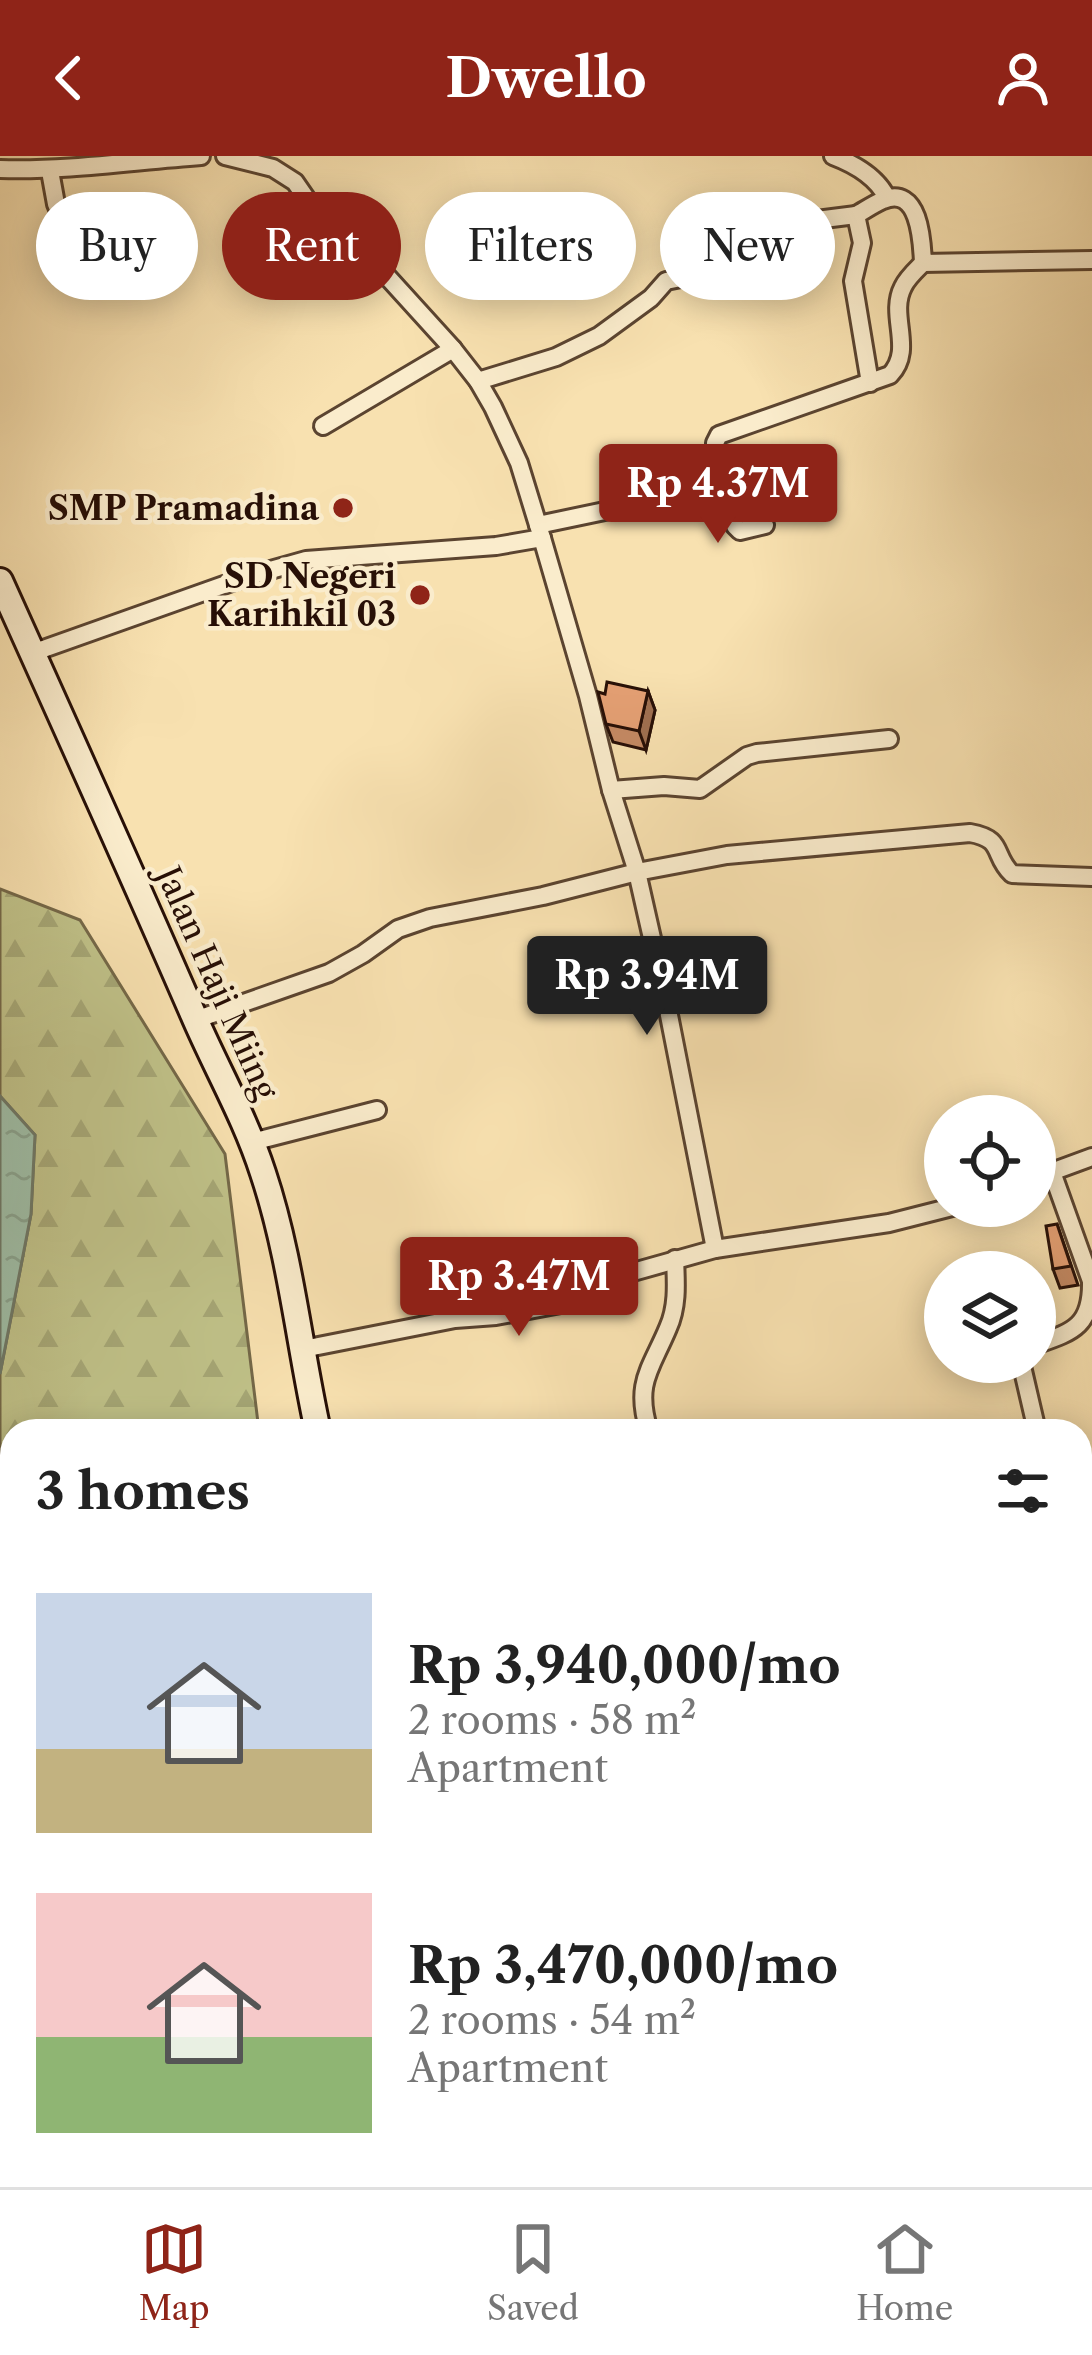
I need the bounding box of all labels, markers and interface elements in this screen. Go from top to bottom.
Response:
icon: back [36,45,102,111]
text: Dwello [445,45,647,111]
icon: person [990,45,1056,111]
chip: Buy [36,192,198,300]
chip: Rent [222,192,401,300]
chip: Filters [425,192,636,300]
chip: New [660,192,835,300]
pin: Rp 4.37M [594,444,842,546]
text: Rp 4.37M [626,459,810,507]
place label: SMP Pramadina [48,488,320,529]
marker: SMP Pramadina [330,495,356,521]
place label: SD Negeri Karihkil 03 [207,556,396,635]
marker: SD Negeri Karihkil 03 [407,582,433,608]
street label: Jalan Haji Miing [145,856,287,1106]
pin: Rp 3.94M [523,936,771,1038]
text: Rp 3.94M [554,951,740,999]
map controls [924,1095,1056,1383]
button: locate [924,1095,1056,1227]
pin: Rp 3.47M [395,1237,643,1339]
button: layers [924,1251,1056,1383]
text: Rp 3.47M [427,1252,611,1300]
icon: filters [990,1458,1056,1524]
text: 3 homes [36,1460,250,1522]
text: Rp 3,940,000/mo [408,1634,841,1696]
icon: home [132,1641,276,1785]
text: 2 rooms · 58 m² [408,1696,697,1744]
text: Apartment [408,1744,608,1792]
text: Rp 3,470,000/mo [408,1934,838,1996]
icon: home [132,1941,276,2085]
text: 2 rooms · 54 m² [408,1996,696,2044]
text: Apartment [408,2044,608,2092]
tab: Map [139,2216,210,2329]
tab: Saved [487,2216,579,2329]
tab: Home [856,2216,953,2329]

